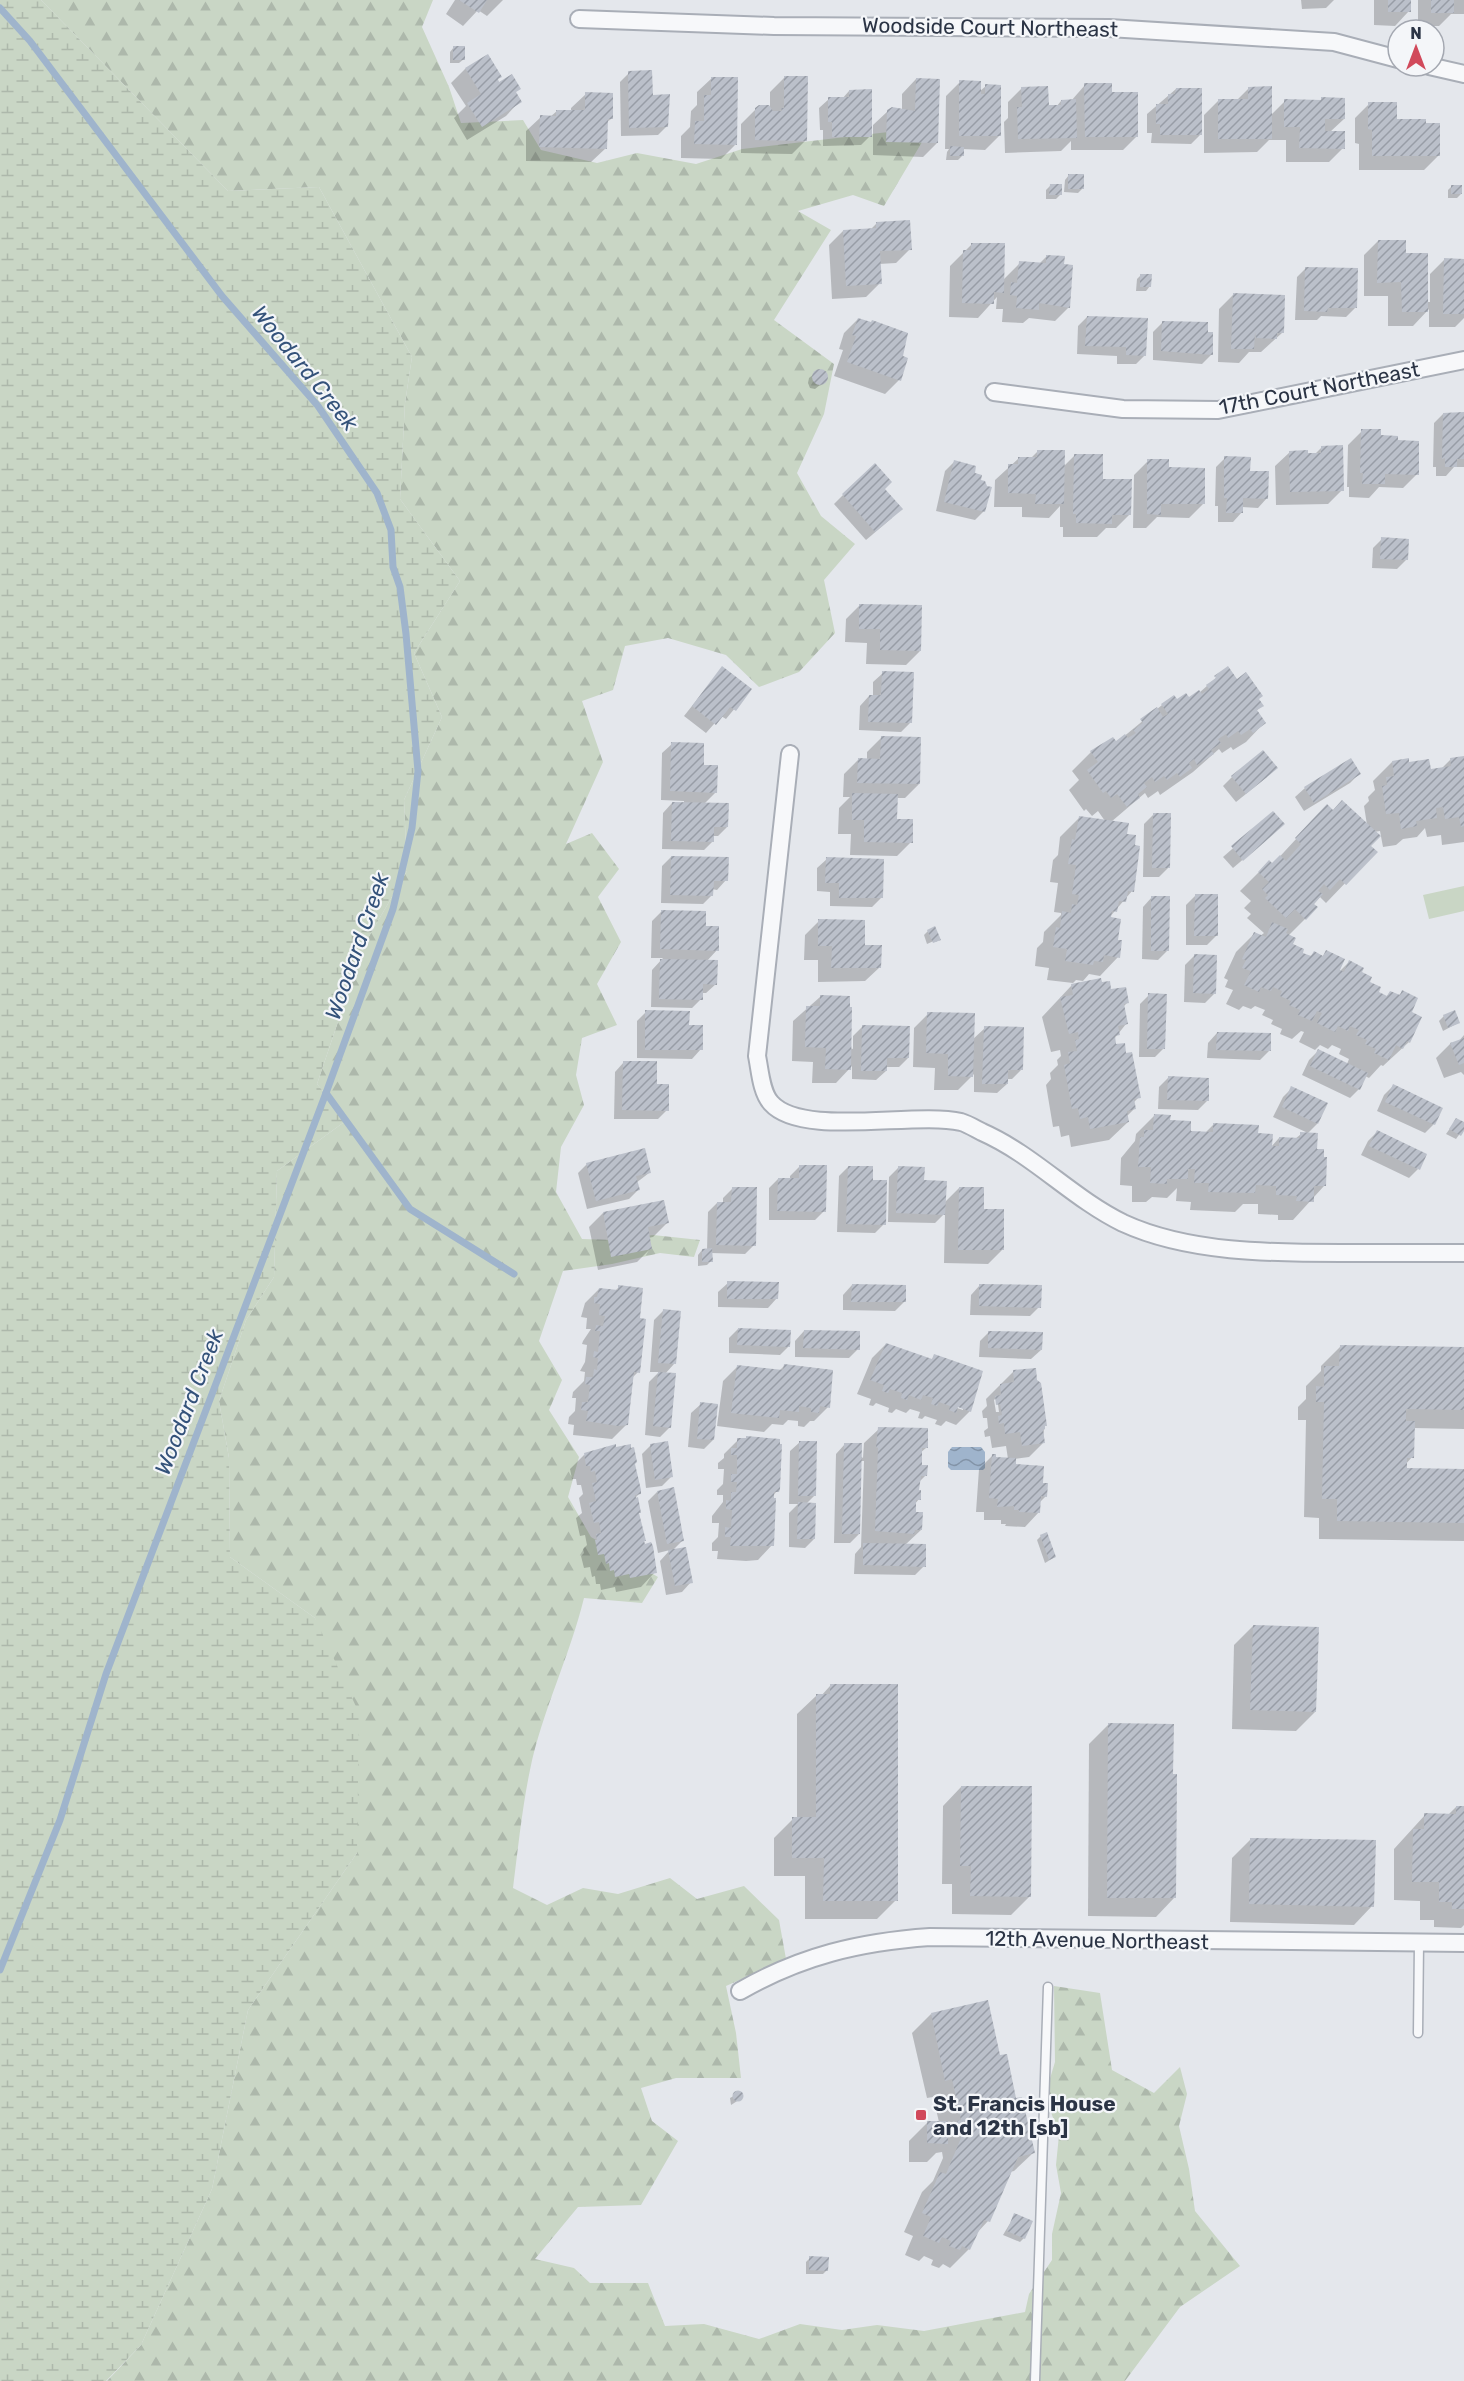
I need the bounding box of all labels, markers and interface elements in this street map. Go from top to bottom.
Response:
street label: Woodside Court Northeast [862,12,1118,42]
north arrow [1386,18,1446,78]
text: N [1410,24,1422,43]
water label: Woodard Creek [246,300,364,437]
street label: 17th Court Northeast [1217,356,1421,420]
water label: Woodard Creek [319,868,395,1023]
water label: Woodard Creek [149,1325,229,1479]
street label: 12th Avenue Northeast [985,1926,1209,1954]
place label: St. Francis House and 12th [sb] [933,2091,1116,2140]
marker: St. Francis House and 12th [sb] [914,2108,928,2122]

